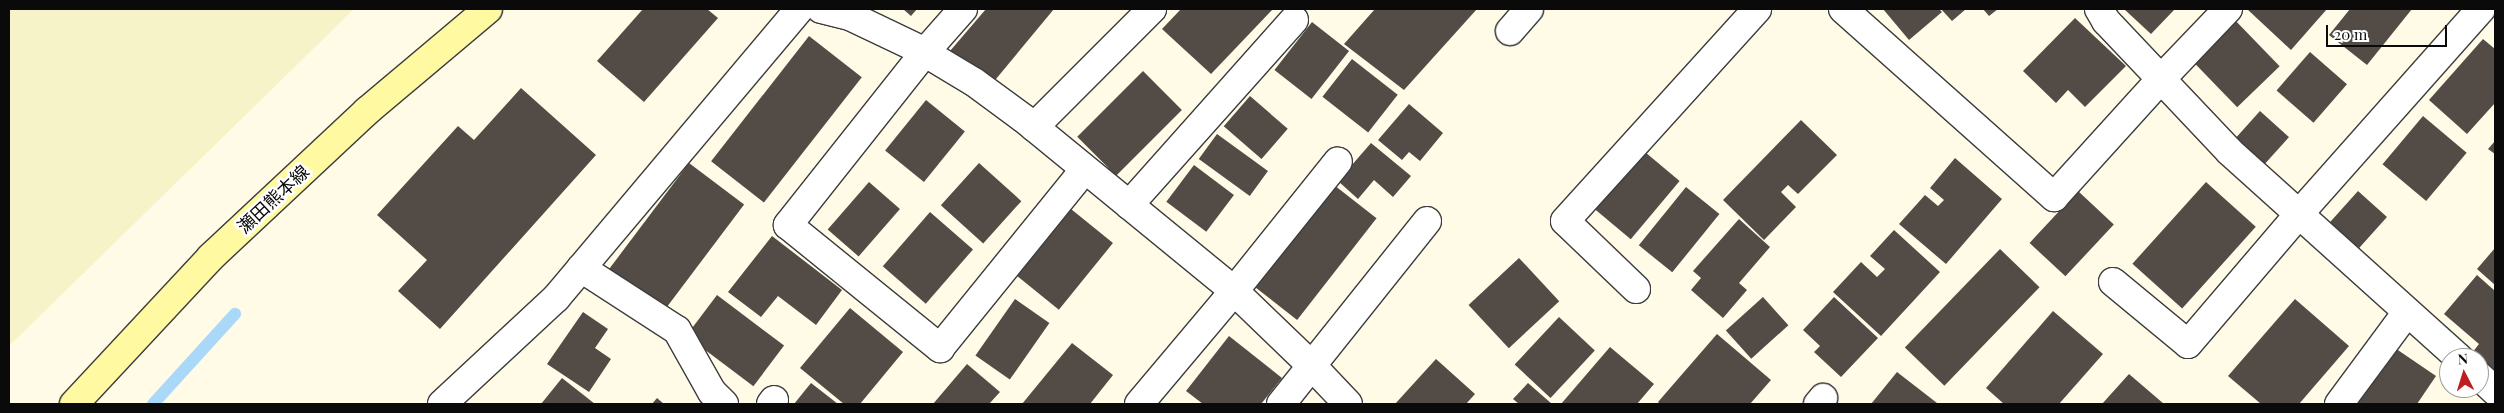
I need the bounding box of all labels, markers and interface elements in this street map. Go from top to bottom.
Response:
scale bar [2329,15,2450,47]
text: 20 m [2334,24,2367,44]
street label: 瀬田熊本線 [233,160,313,238]
north arrow [2439,348,2489,398]
text: N [2457,349,2469,368]

